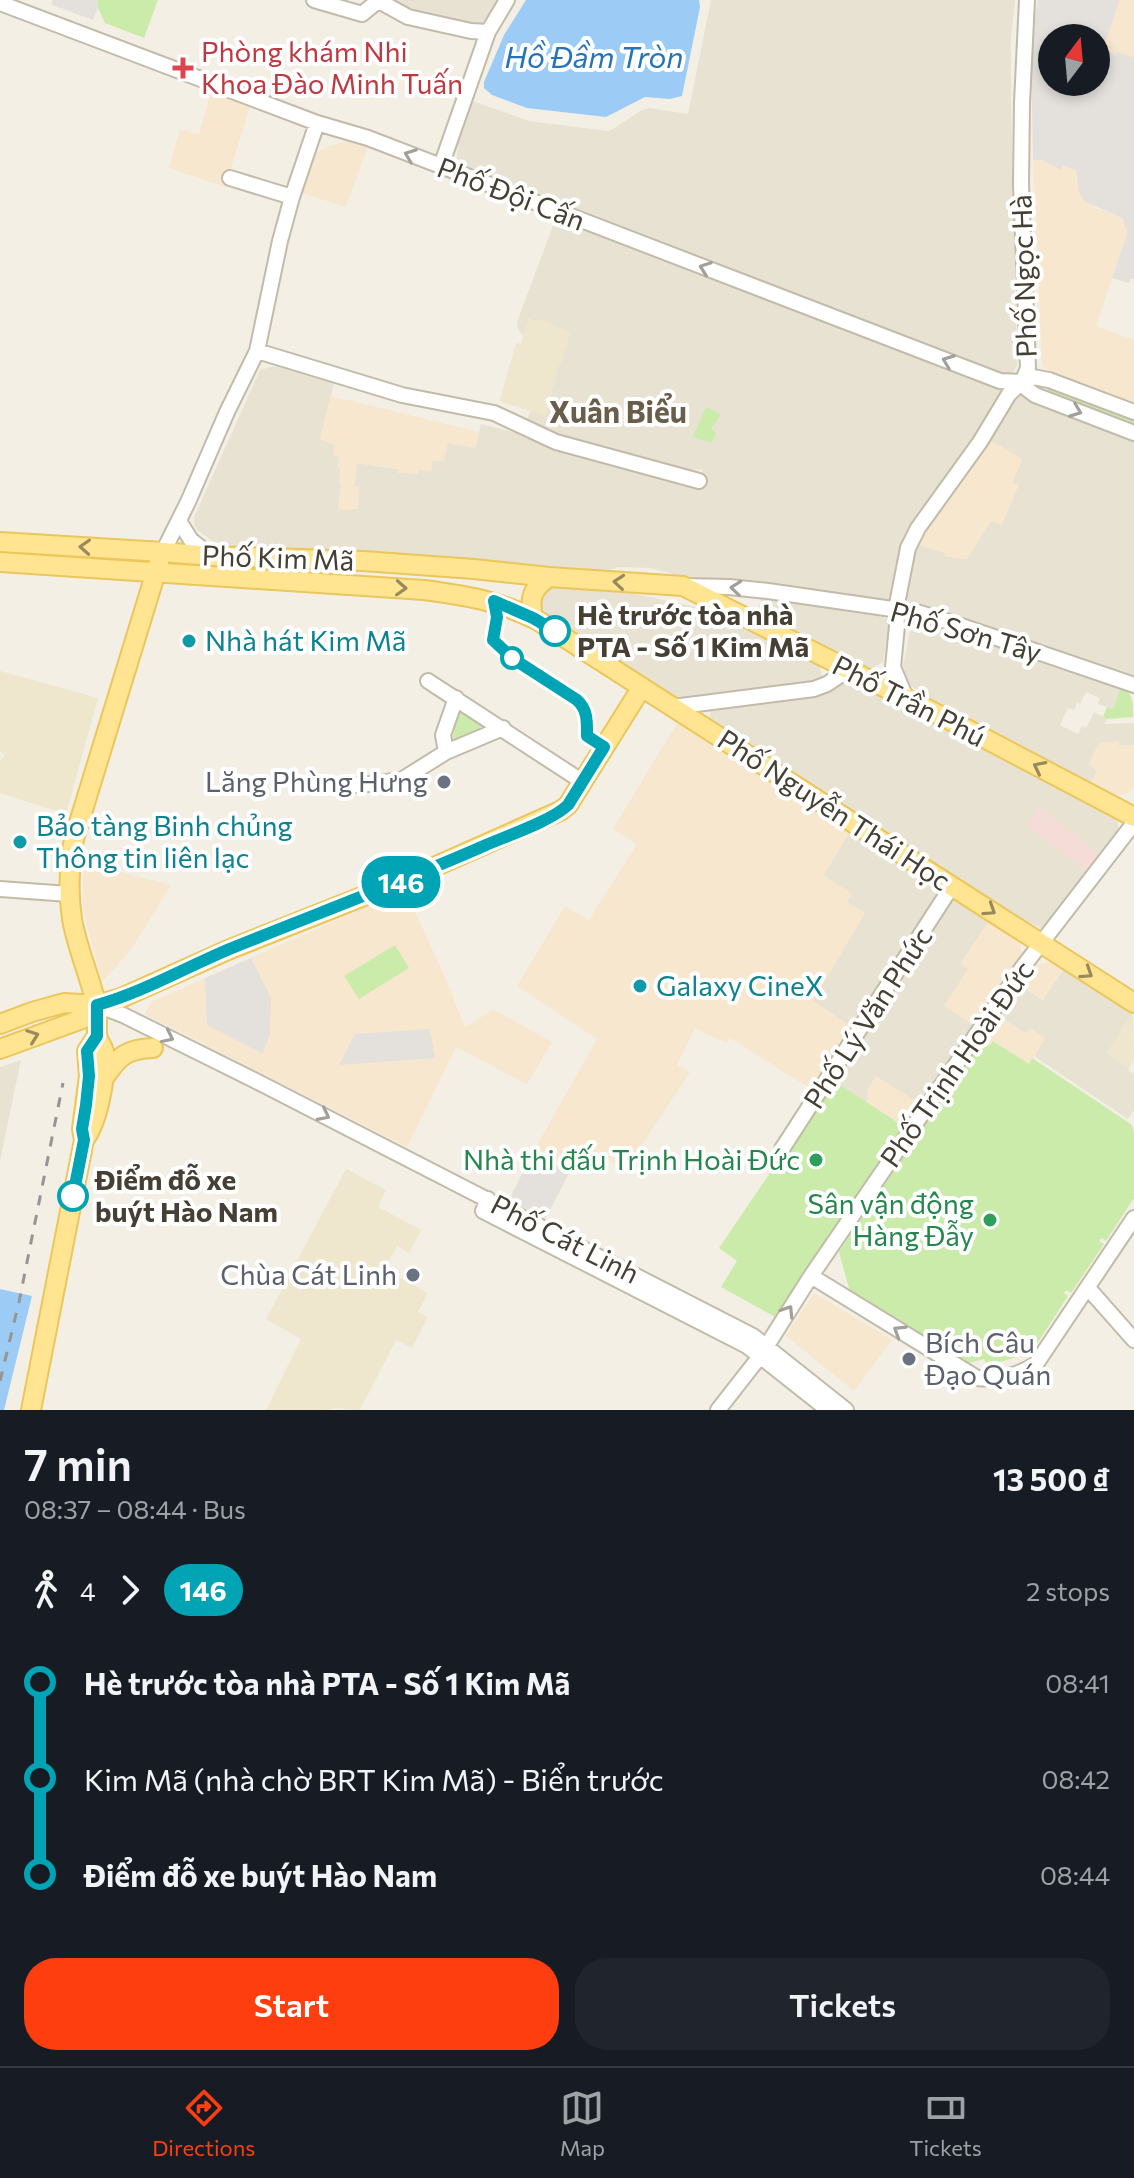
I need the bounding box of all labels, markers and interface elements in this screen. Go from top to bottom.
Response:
north arrow [1038,24,1110,96]
map controls [1038,24,1110,96]
place label: Phòng khám Nhi Khoa Đào Minh Tuấn [201,34,463,100]
water label: Hồ Đầm Tròn [504,37,684,74]
marker: Phòng khám Nhi Khoa Đào Minh Tuấn [172,57,194,79]
one-way arrow [404,148,418,165]
street label: Phố Đội Cấn [433,149,590,237]
street label: Phố Ngọc Hà [1003,194,1043,358]
one-way arrow [699,262,713,278]
one-way arrow [942,354,956,371]
district label: Xuân Biểu [549,392,687,429]
one-way arrow [1068,401,1082,417]
street label: Phố Kim Mã [201,537,355,577]
one-way arrow [78,539,91,556]
one-way arrow [612,574,625,591]
one-way arrow [395,580,408,597]
one-way arrow [729,580,742,597]
street label: Phố Sơn Tây [887,593,1046,669]
place label: Hè trước tòa nhà PTA - Số 1 Kim Mã [577,597,809,663]
marker: Hè trước tòa nhà PTA - Số 1 Kim Mã [540,616,570,646]
place label: Nhà hát Kim Mã [205,623,406,657]
marker: Nhà hát Kim Mã [180,632,198,650]
unlabelled marker [501,647,523,669]
street label: Phố Trần Phú [827,647,992,753]
street label: Phố Nguyễn Thái Học [712,721,957,897]
one-way arrow [1033,762,1048,777]
place label: Lăng Phùng Hưng [205,764,428,798]
marker: Lăng Phùng Hưng [435,773,453,791]
place label: Bảo tàng Binh chủng Thông tin liên lạc [36,808,293,874]
marker: Bảo tàng Binh chủng Thông tin liên lạc [11,833,29,851]
line badge: 146 [355,856,447,908]
text: 146 [377,865,425,899]
one-way arrow [982,900,996,915]
street label: Phố Lý Văn Phức [796,920,938,1115]
street label: Phố Trịnh Hoài Đức [872,954,1040,1173]
one-way arrow [1079,963,1093,978]
place label: Galaxy CineX [656,968,824,1002]
marker: Galaxy CineX [631,977,649,995]
one-way arrow [160,1027,175,1043]
one-way arrow [25,1029,39,1046]
one-way arrow [315,1105,330,1121]
place label: Nhà thi đấu Trịnh Hoài Đức [463,1142,800,1176]
marker: Nhà thi đấu Trịnh Hoài Đức [807,1151,825,1169]
place label: Điểm đỗ xe buýt Hào Nam [94,1162,278,1228]
marker: Điểm đỗ xe buýt Hào Nam [58,1181,88,1211]
street label: Phố Cát Linh [486,1186,645,1290]
place label: Sân vận động Hàng Đẫy [808,1186,974,1252]
marker: Sân vận động Hàng Đẫy [981,1211,999,1229]
place label: Chùa Cát Linh [220,1257,397,1291]
marker: Chùa Cát Linh [404,1266,422,1284]
one-way arrow [778,1305,793,1319]
one-way arrow [893,1325,908,1341]
place label: Bích Câu Đạo Quán [924,1325,1051,1391]
marker: Bích Câu Đạo Quán [900,1350,918,1368]
text: 7 min [24,1436,132,1490]
text: 13 500 ₫ [993,1460,1110,1497]
text: 08:37 – 08:44 · Bus [24,1493,246,1524]
icon: walk [24,1568,68,1612]
icon: forward [108,1568,152,1612]
text: 146 [180,1573,227,1607]
text: 4 [80,1575,96,1606]
text: 2 stops [1026,1575,1110,1606]
text: Hè trước tòa nhà PTA - Số 1 Kim Mã [84,1664,570,1701]
text: 08:41 [1045,1667,1110,1698]
text: Kim Mã (nhà chờ BRT Kim Mã) - Biển trước [84,1760,664,1797]
text: 08:42 [1041,1763,1110,1794]
text: Điểm đỗ xe buýt Hào Nam [84,1856,437,1893]
text: 08:44 [1040,1859,1110,1890]
button: Start [24,1958,559,2050]
button: Tickets [575,1958,1110,2050]
tab: Directions [152,2086,255,2161]
tab: Map [560,2086,605,2161]
tab: Tickets [909,2086,982,2161]

